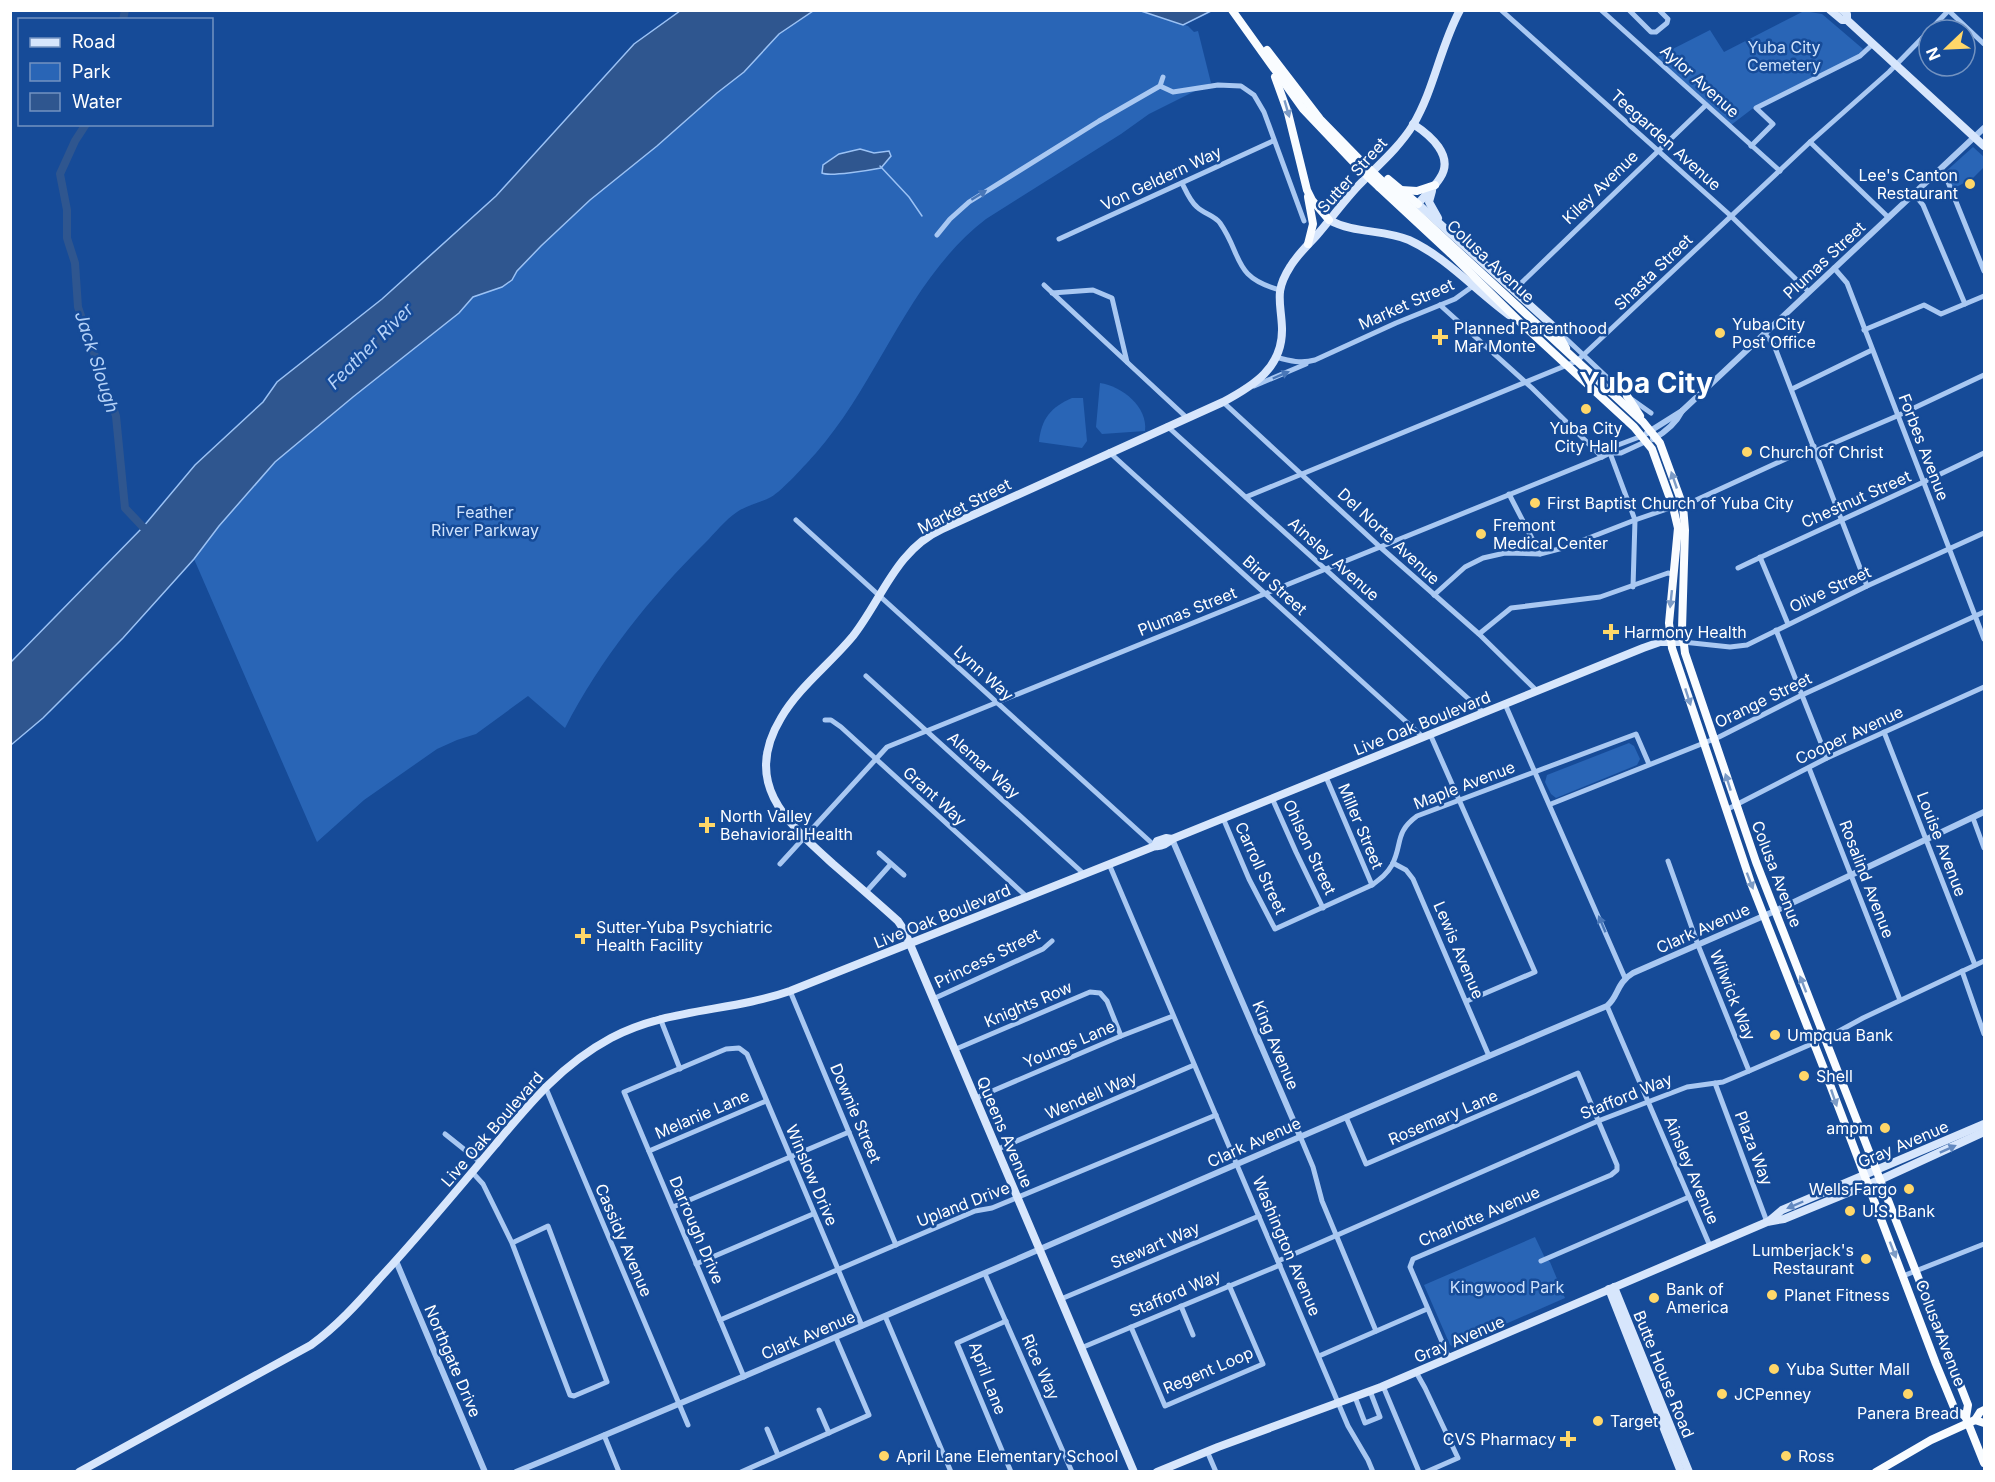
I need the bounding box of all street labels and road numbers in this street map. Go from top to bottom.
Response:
street label: Aylor Avenue [1656,40,1744,122]
street label: Teegarden Avenue [1607,85,1725,195]
street label: Sutter Street [1313,133,1391,217]
street label: Von Geldern Way [1097,141,1225,215]
street label: Kiley Avenue [1558,146,1642,228]
street label: Colusa Avenue [1443,215,1539,307]
street label: Plumas Street [1779,217,1869,303]
street label: Shasta Street [1610,230,1696,314]
street label: Market Street [1355,274,1457,334]
street label: Forbes Avenue [1894,391,1954,503]
street label: Chestnut Street [1798,466,1914,532]
street label: Market Street [914,474,1014,538]
street label: Del Norte Avenue [1334,484,1444,588]
street label: Ainsley Avenue [1284,513,1384,605]
street label: Bird Street [1239,551,1311,619]
street label: Olive Street [1786,561,1874,617]
street label: Plumas Street [1135,582,1239,640]
street label: Lynn Way [950,641,1018,705]
street label: Orange Street [1711,668,1815,732]
street label: Live Oak Boulevard [1351,686,1493,760]
street label: Cooper Avenue [1792,701,1906,769]
street label: Alemar Way [944,727,1024,803]
street label: Maple Avenue [1410,756,1518,814]
street label: Grant Way [899,762,971,830]
street label: Miller Street [1334,780,1388,872]
street label: Louise Avenue [1913,789,1971,899]
street label: Ohlson Street [1279,796,1341,898]
street label: Rosalind Avenue [1835,817,1899,941]
street label: Colusa Avenue [1747,818,1807,930]
street label: Carroll Street [1231,819,1291,917]
street label: Live Oak Boulevard [871,879,1013,953]
street label: Lewis Avenue [1429,898,1489,1002]
street label: Clark Avenue [1653,898,1753,958]
street label: Princess Street [931,924,1043,992]
street label: Wilwick Way [1706,947,1760,1043]
street label: Knights Row [981,976,1075,1032]
street label: King Avenue [1248,997,1304,1093]
street label: Youngs Lane [1020,1016,1118,1072]
street label: Downie Street [826,1060,886,1166]
street label: Live Oak Boulevard [437,1067,547,1191]
street label: Wendell Way [1042,1067,1140,1123]
street label: Stafford Way [1577,1068,1675,1124]
street label: Queens Avenue [973,1073,1037,1191]
street label: Melanie Lane [652,1085,752,1143]
street label: Rosemary Lane [1385,1085,1501,1149]
street label: Plaza Way [1731,1108,1777,1188]
street label: Clark Avenue [1204,1112,1304,1172]
street label: Ainsley Avenue [1660,1113,1724,1227]
street label: Gray Avenue [1855,1116,1951,1172]
street label: Winslow Drive [782,1121,842,1229]
street label: Darrough Drive [665,1173,729,1287]
street label: Washington Avenue [1249,1173,1325,1319]
street label: Upland Drive [914,1177,1012,1231]
street label: Cassidy Avenue [591,1180,657,1300]
street label: Charlotte Avenue [1415,1181,1543,1251]
street label: Stewart Way [1107,1217,1203,1273]
street label: Stafford Way [1126,1265,1224,1321]
street label: Colusa Avenue [1911,1277,1971,1389]
street label: Northgate Drive [420,1302,486,1420]
street label: Clark Avenue [758,1306,858,1364]
street label: Butte House Road [1629,1307,1699,1441]
street label: Gray Avenue [1411,1311,1507,1367]
street label: Rice Way [1018,1331,1064,1403]
street label: April Lane [965,1339,1011,1417]
street label: Regent Loop [1160,1342,1256,1398]

